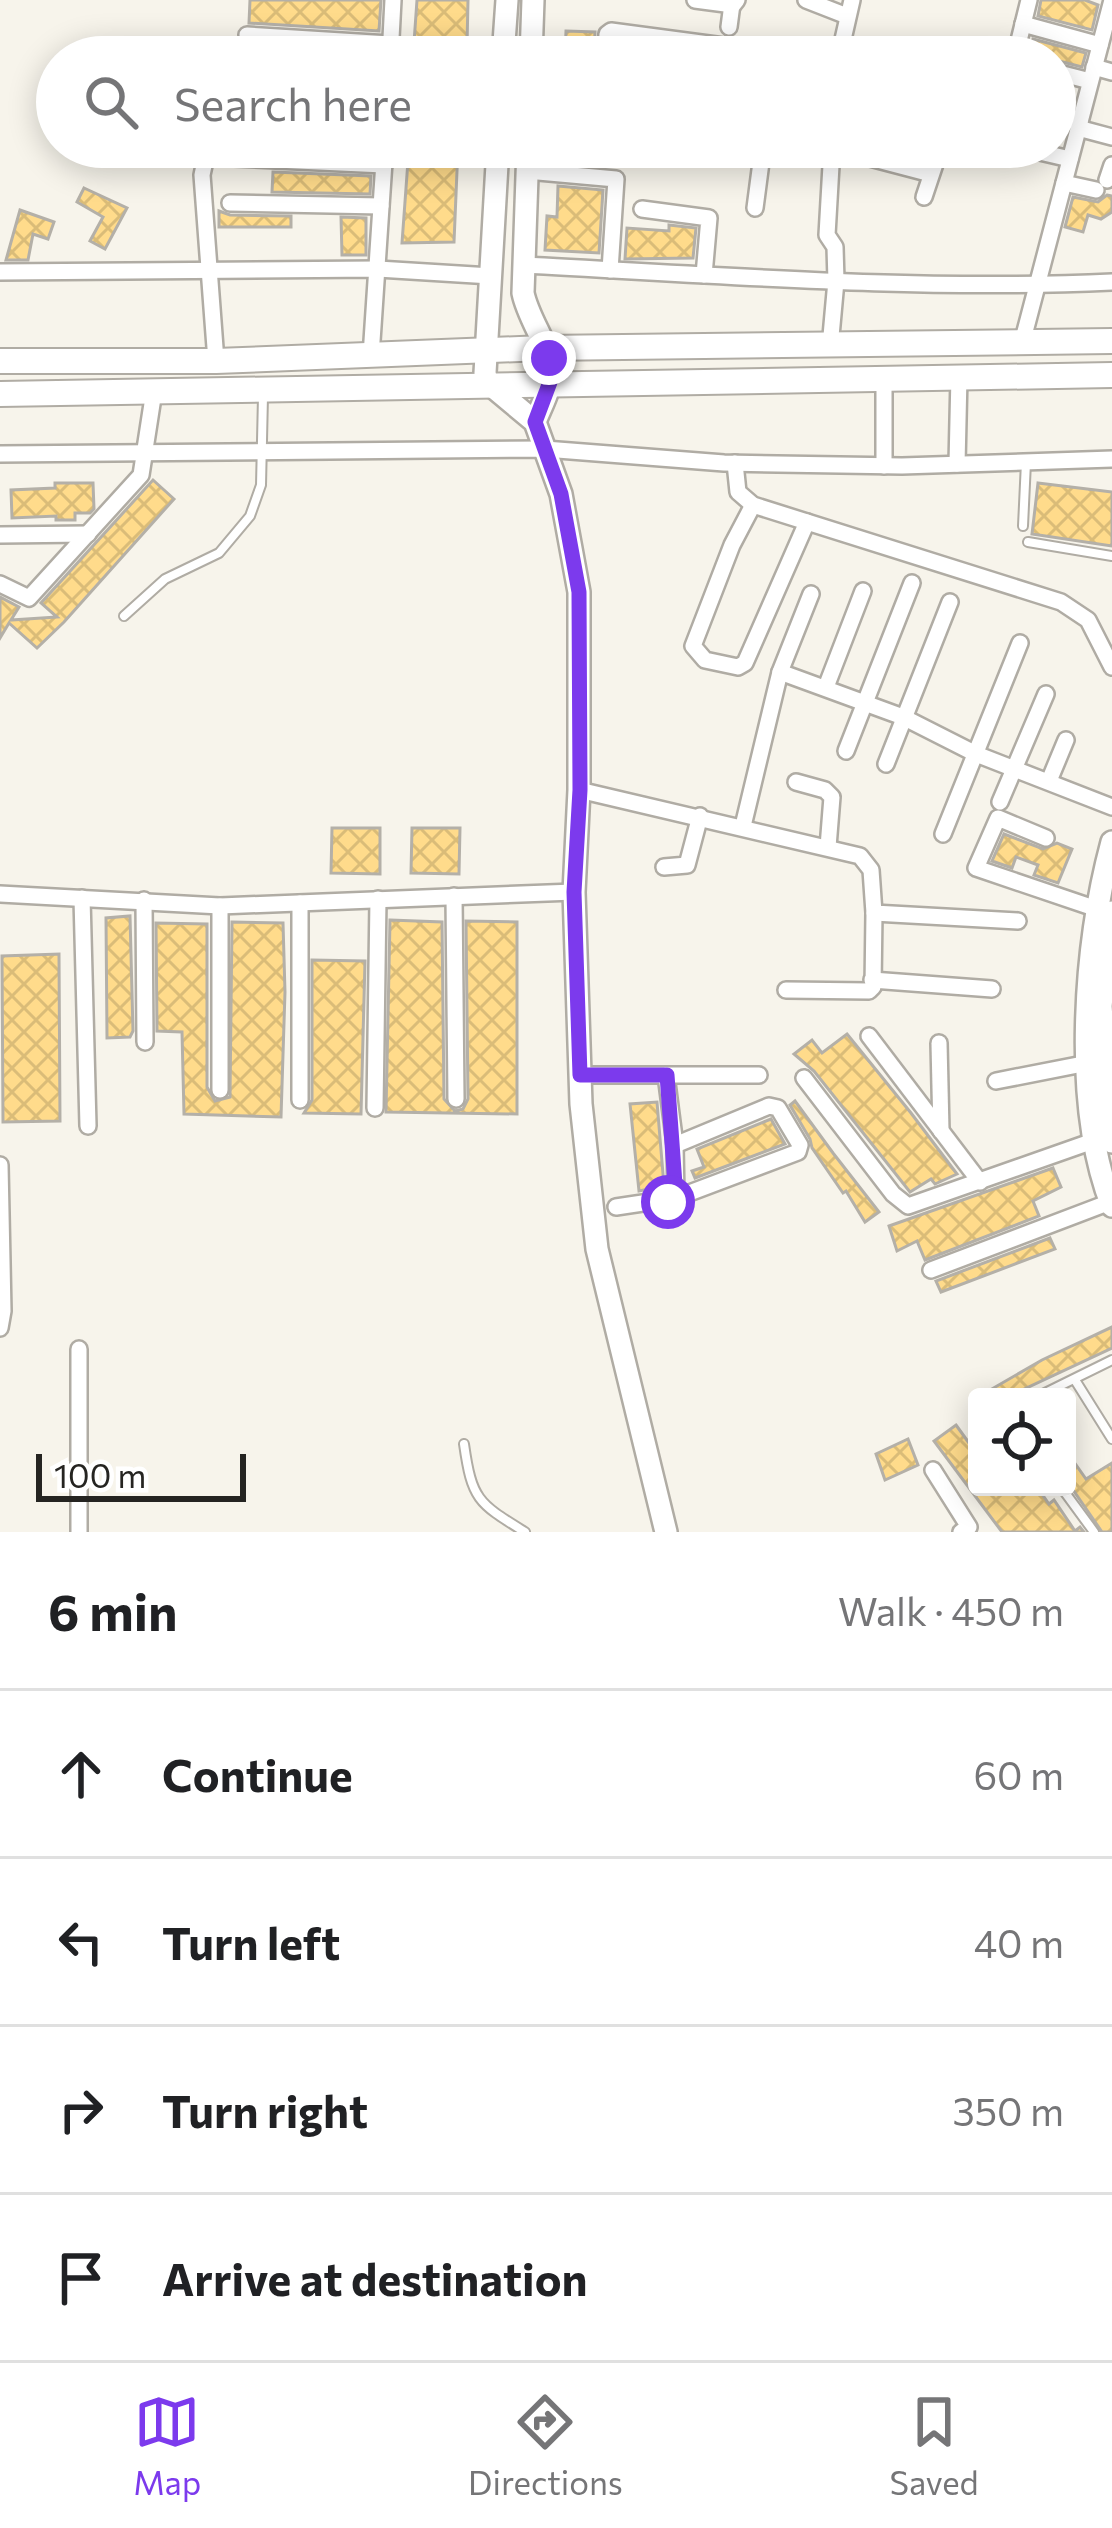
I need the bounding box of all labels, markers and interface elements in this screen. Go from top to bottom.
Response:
search box [36,36,1076,168]
icon: search [78,69,144,135]
text: Search here [174,75,412,130]
route end [522,331,576,385]
route start [641,1175,695,1229]
map controls [968,1388,1076,1496]
button: locate [968,1388,1076,1496]
scale bar [36,1448,246,1501]
text: 100 m [54,1454,146,1495]
text: 6 min [48,1579,177,1642]
text: Walk · 450 m [838,1586,1064,1634]
icon: ahead [48,1741,114,1807]
text: Continue [162,1746,353,1801]
text: 60 m [973,1750,1064,1798]
icon: left [48,1909,114,1975]
text: Turn left [162,1914,340,1969]
text: 40 m [974,1918,1064,1966]
icon: right [48,2077,114,2143]
text: Turn right [162,2082,368,2137]
text: 350 m [952,2086,1064,2134]
icon: arrive [48,2245,114,2311]
text: Arrive at destination [162,2250,588,2305]
tab: Map [133,2389,201,2502]
tab: Directions [468,2389,623,2502]
tab: Saved [890,2389,979,2502]

